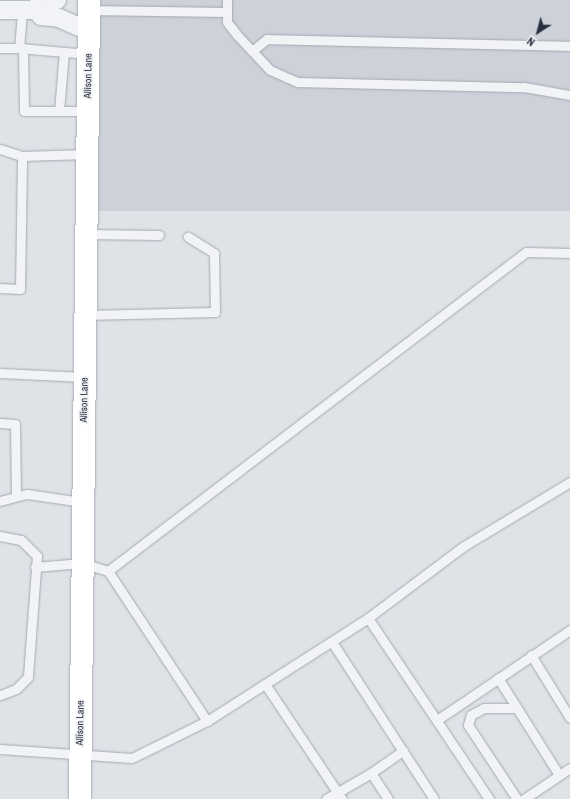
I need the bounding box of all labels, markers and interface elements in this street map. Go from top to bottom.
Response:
north arrow [518,12,558,52]
text: N [524,34,538,49]
street label: Allison Lane [82,53,94,99]
street label: Allison Lane [78,377,90,423]
street label: Allison Lane [74,700,86,746]

